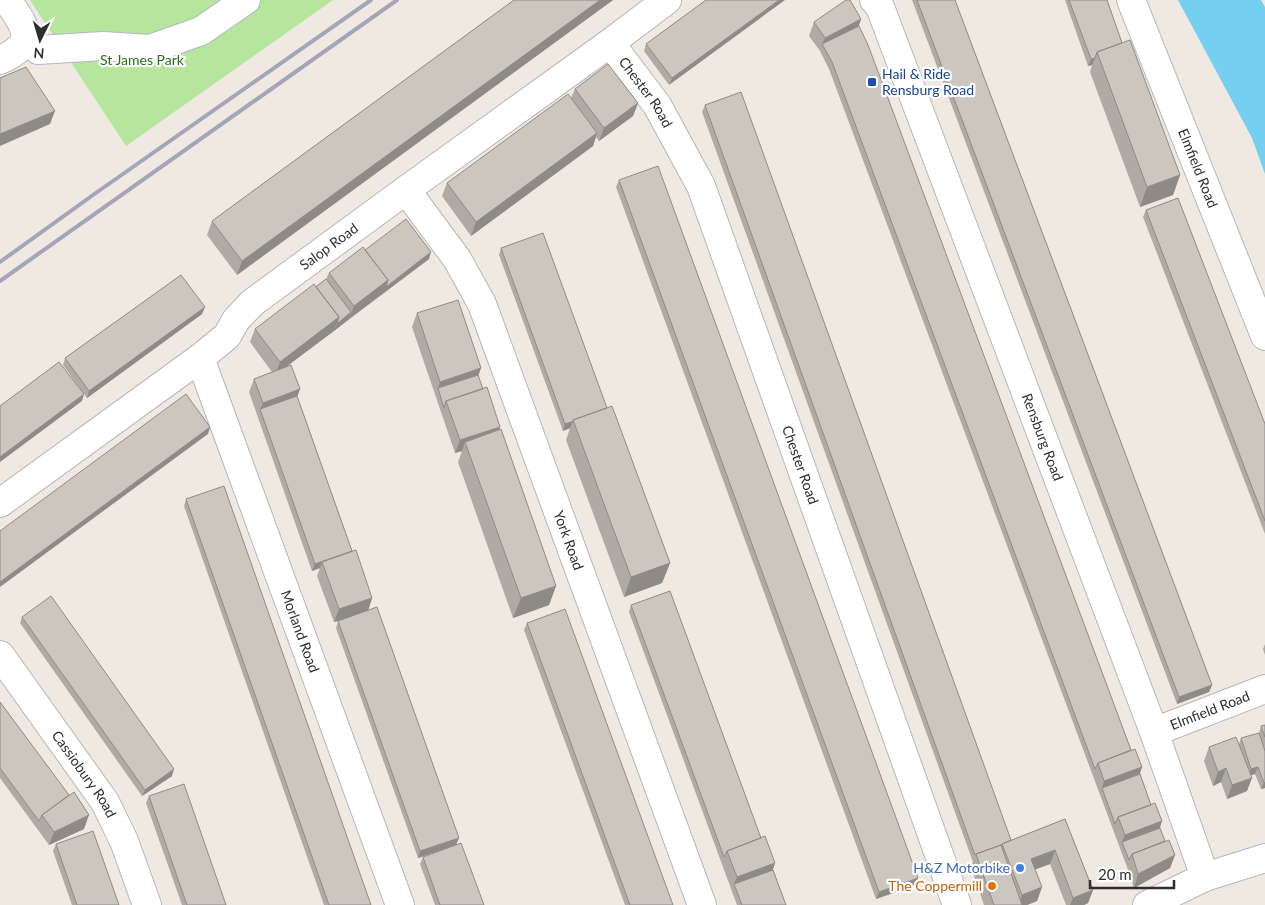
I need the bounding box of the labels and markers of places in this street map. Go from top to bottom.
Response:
place label: Hail & Ride Rensburg Road [882,65,974,98]
marker: Hail & Ride Rensburg Road [866,76,878,88]
place label: H&Z Motorbike [913,859,1010,876]
marker: H&Z Motorbike [1014,862,1026,874]
place label: The Coppermill [888,877,982,894]
marker: The Coppermill [986,880,998,892]

